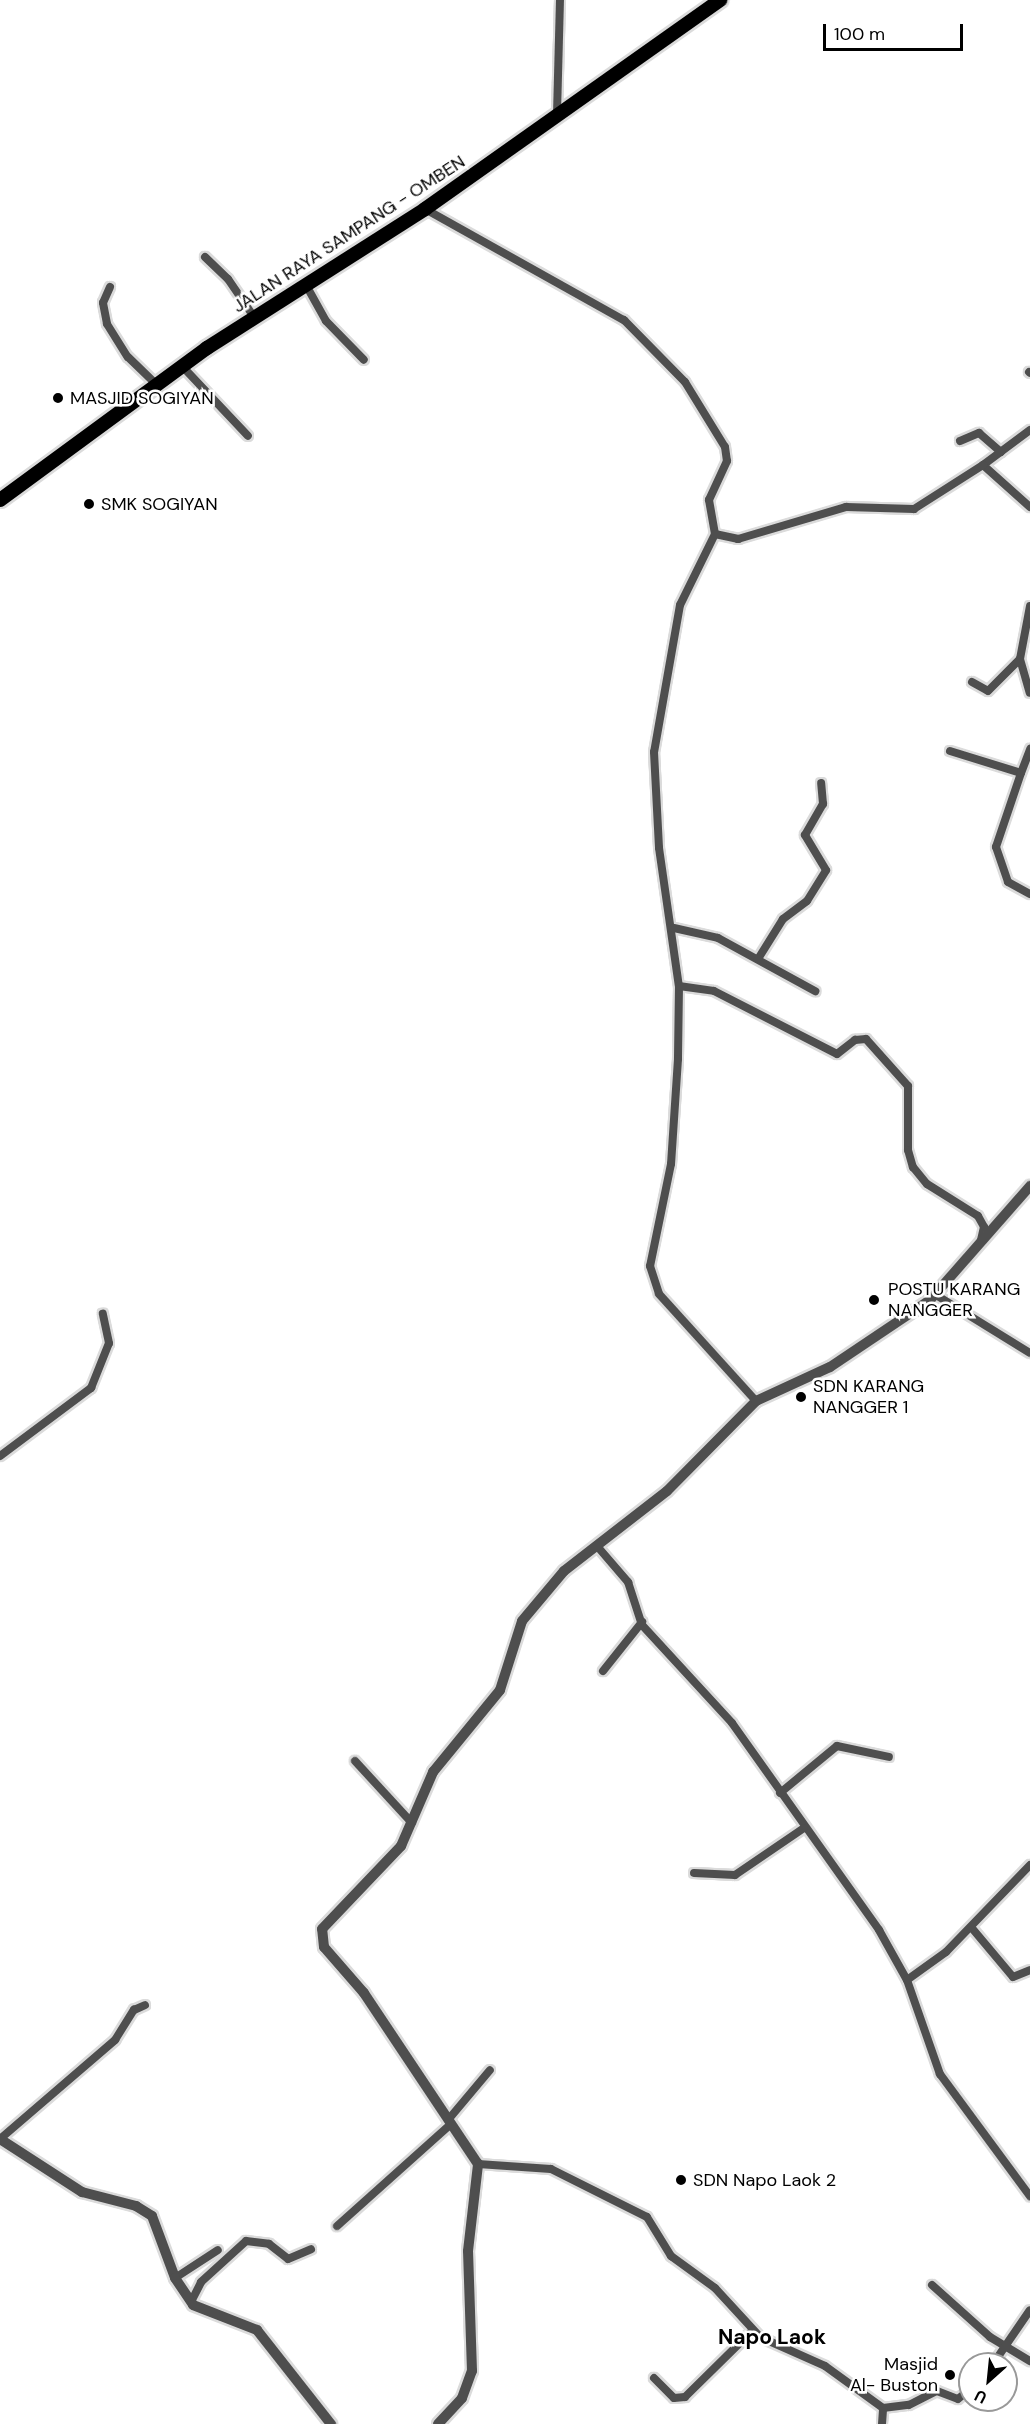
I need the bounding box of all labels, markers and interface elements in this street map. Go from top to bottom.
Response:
scale bar [826,12,966,50]
text: 100 m [834,22,885,46]
street label: JALAN RAYA SAMPANG - OMBEN [229,151,469,317]
place label: MASJID SOGIYAN [70,387,214,409]
marker: MASJID SOGIYAN [51,391,65,405]
place label: SMK SOGIYAN [101,493,218,515]
marker: SMK SOGIYAN [82,497,96,511]
place label: POSTU KARANG NANGGER [888,1279,1020,1322]
marker: POSTU KARANG NANGGER [865,1291,883,1309]
place label: SDN KARANG NANGGER 1 [813,1376,924,1418]
marker: SDN KARANG NANGGER 1 [794,1390,808,1404]
place label: SDN Napo Laok 2 [693,2169,836,2191]
marker: SDN Napo Laok 2 [674,2173,688,2187]
district label: Napo Laok [718,2324,826,2350]
north arrow [958,2352,1018,2412]
place label: Masjid Al- Buston [850,2354,938,2396]
marker: Masjid Al- Buston [943,2368,957,2382]
text: U [971,2385,990,2409]

